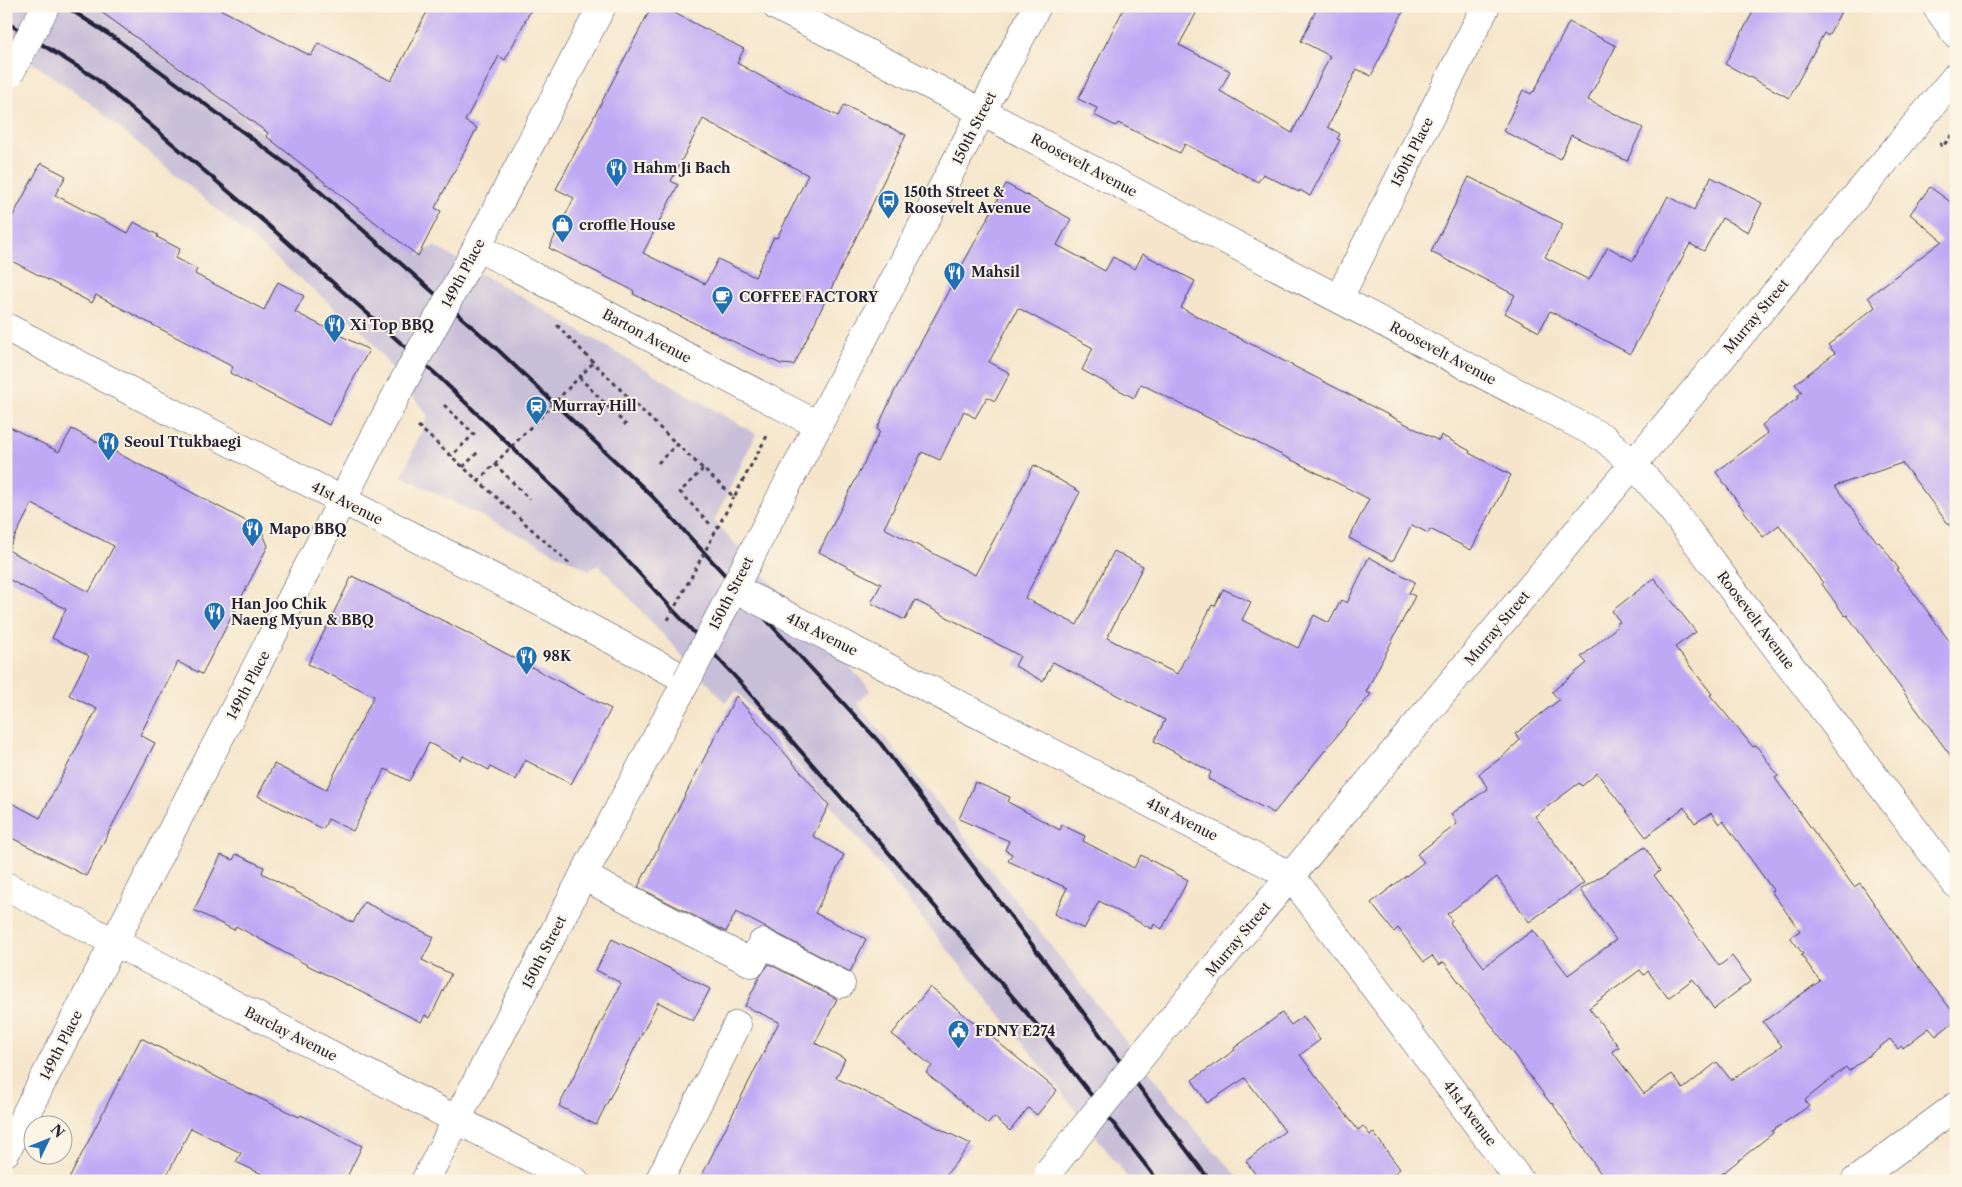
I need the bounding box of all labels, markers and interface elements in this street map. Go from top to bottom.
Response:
street label: 150th Street [948,88,1000,168]
street label: 150th Place [1387,114,1437,190]
street label: Roosevelt Avenue [1028,129,1140,201]
restaurant icon: Hahm Ji Bach [605,156,629,187]
place label: Hahm Ji Bach [633,159,731,177]
place label: 150th Street & Roosevelt Avenue [904,183,1031,217]
bus stop icon: 150th Street & Roosevelt Avenue [876,188,900,219]
shop icon: croffle House [551,213,575,244]
place label: croffle House [579,216,675,234]
street label: 149th Place [437,235,489,311]
restaurant icon: Mahsil [943,260,967,291]
place label: Mahsil [971,263,1020,281]
street label: Murray Street [1720,275,1793,357]
cafe icon: COFFEE FACTORY [711,285,735,316]
place label: COFFEE FACTORY [739,288,879,306]
street label: Barton Avenue [599,305,695,367]
restaurant icon: Xi Top BBQ [322,313,346,344]
place label: Xi Top BBQ [349,316,434,334]
street label: Roosevelt Avenue [1387,317,1499,389]
station icon: Murray Hill [524,394,548,425]
place label: Murray Hill [552,397,637,415]
restaurant icon: Seoul Ttukbaegi [96,430,120,461]
place label: Seoul Ttukbaegi [124,433,241,451]
street label: 41st Avenue [308,477,386,529]
restaurant icon: Mapo BBQ [241,517,265,548]
place label: Mapo BBQ [269,520,346,538]
street label: 150th Street [705,553,757,633]
street label: Roosevelt Avenue [1713,567,1799,673]
street label: Murray Street [1461,587,1534,669]
place label: Han Joo Chik Naeng Myun & BBQ [231,595,374,629]
restaurant icon: Han Joo Chik Naeng Myun & BBQ [203,600,227,631]
street label: 41st Avenue [783,608,861,660]
restaurant icon: 98K [515,644,539,675]
street label: 149th Place [222,647,274,723]
place label: 98K [543,647,572,665]
street label: 41st Avenue [1143,793,1221,845]
street label: Murray Street [1202,898,1275,980]
street label: 150th Street [518,912,570,992]
street label: Barclay Avenue [242,1003,341,1065]
street label: 149th Place [36,1007,86,1083]
public building icon: FDNY E274 [947,1019,971,1050]
place label: FDNY E274 [975,1022,1055,1040]
street label: 41st Avenue [1439,1076,1501,1150]
north arrow [22,1114,72,1164]
text: N [47,1121,68,1142]

